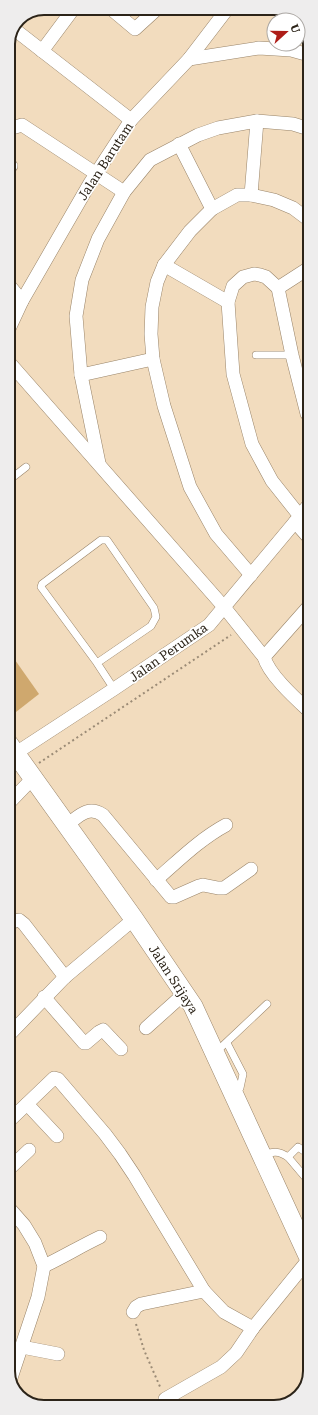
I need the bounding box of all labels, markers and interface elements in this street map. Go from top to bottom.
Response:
north arrow [266,12,306,52]
text: U [287,22,303,35]
street label: Jalan Barutam [75,119,136,203]
street label: Jalan Perumka [126,620,210,685]
street label: Jalan Srijaya [146,942,201,1017]

